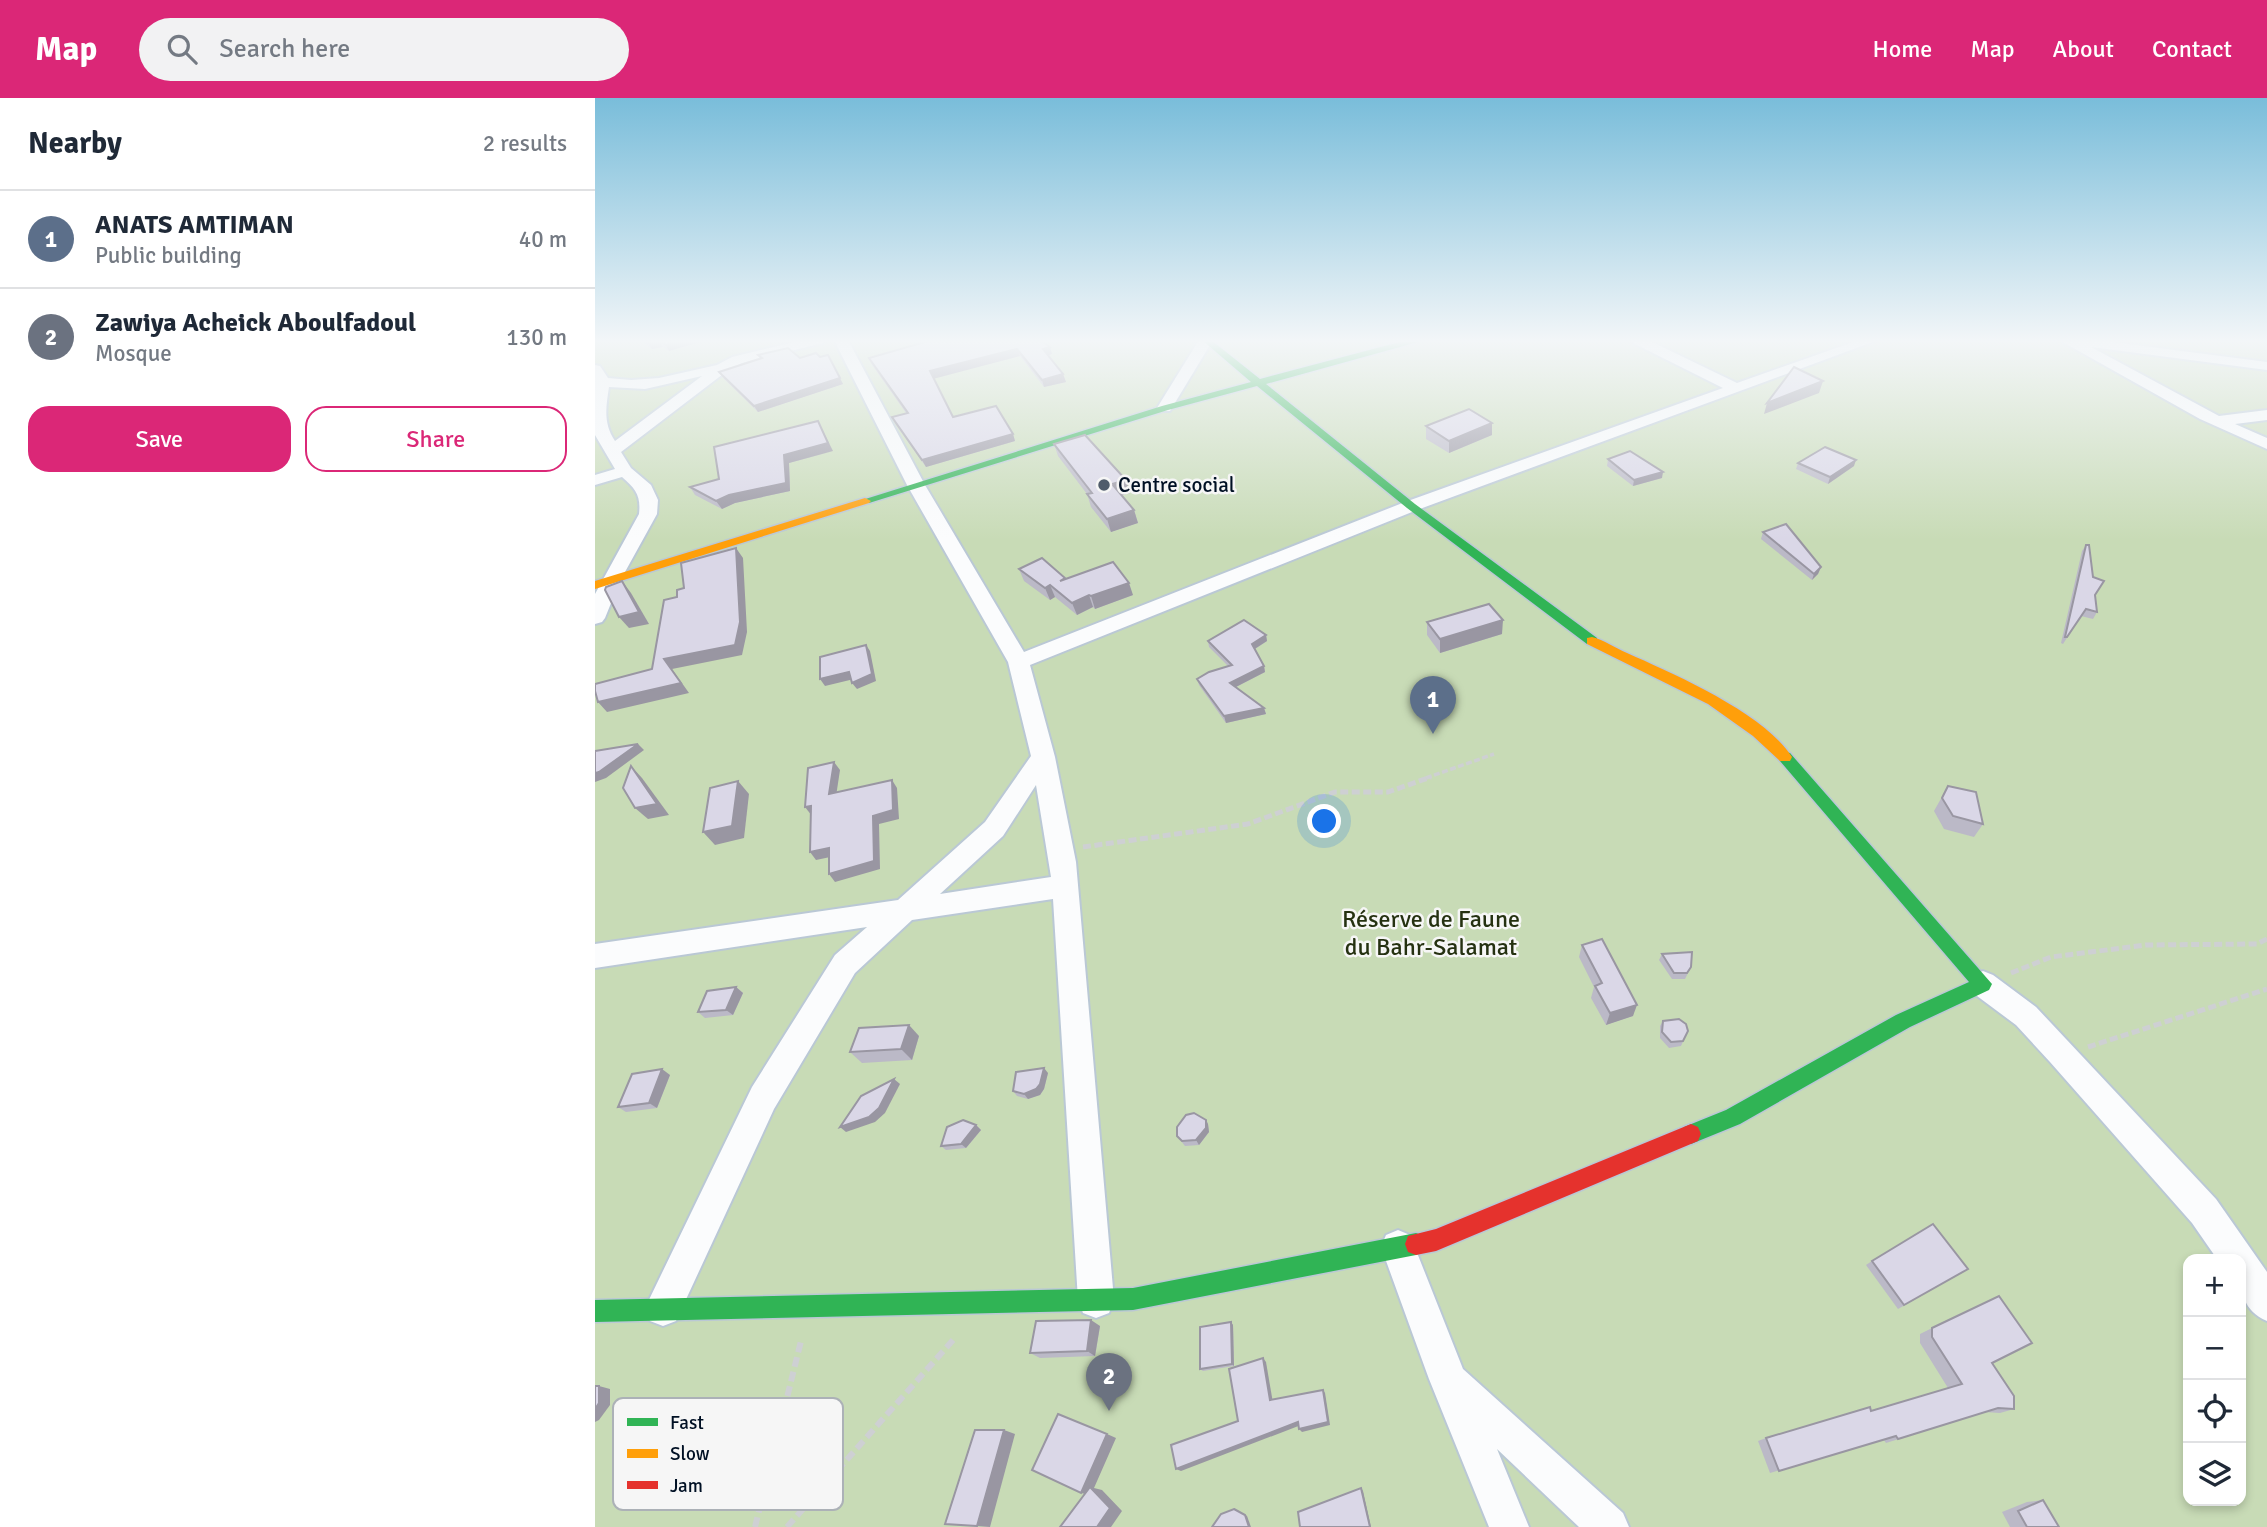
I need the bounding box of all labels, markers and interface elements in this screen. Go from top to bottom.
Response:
search box [139,18,629,81]
text: Map [35,29,97,70]
icon: search [163,30,201,68]
text: Search here [219,33,350,65]
text: Home [1872,34,1932,64]
text: Map [1970,34,2015,64]
text: About [2053,34,2114,64]
text: Contact [2152,34,2232,64]
text: Nearby [28,125,122,162]
text: 2 results [483,129,567,158]
text: ANATS AMTIMAN [95,209,294,241]
text: 1 [45,225,57,254]
text: 40 m [519,225,567,254]
text: Public building [95,241,242,270]
text: Zawiya Acheick Aboulfadoul [95,307,416,339]
text: 2 [45,323,57,352]
text: 130 m [506,323,567,352]
text: Mosque [95,339,172,368]
button: Save [28,406,291,472]
button: Share [305,406,567,472]
place label: Centre social [1118,472,1235,498]
marker: Centre social [1096,477,1112,493]
pin: 1 [1410,676,1456,734]
your location [1307,804,1341,838]
park label: Réserve de Faune du Bahr-Salamat [1342,904,1520,962]
map controls [2183,1254,2246,1506]
button: + [2183,1254,2246,1317]
button: − [2183,1317,2246,1380]
pin: 2 [1086,1353,1132,1411]
button: locate [2183,1380,2246,1443]
legend [613,1398,843,1510]
text: Fast [670,1411,704,1435]
text: Slow [670,1442,710,1466]
button: layers [2183,1443,2246,1506]
text: Jam [670,1474,703,1498]

